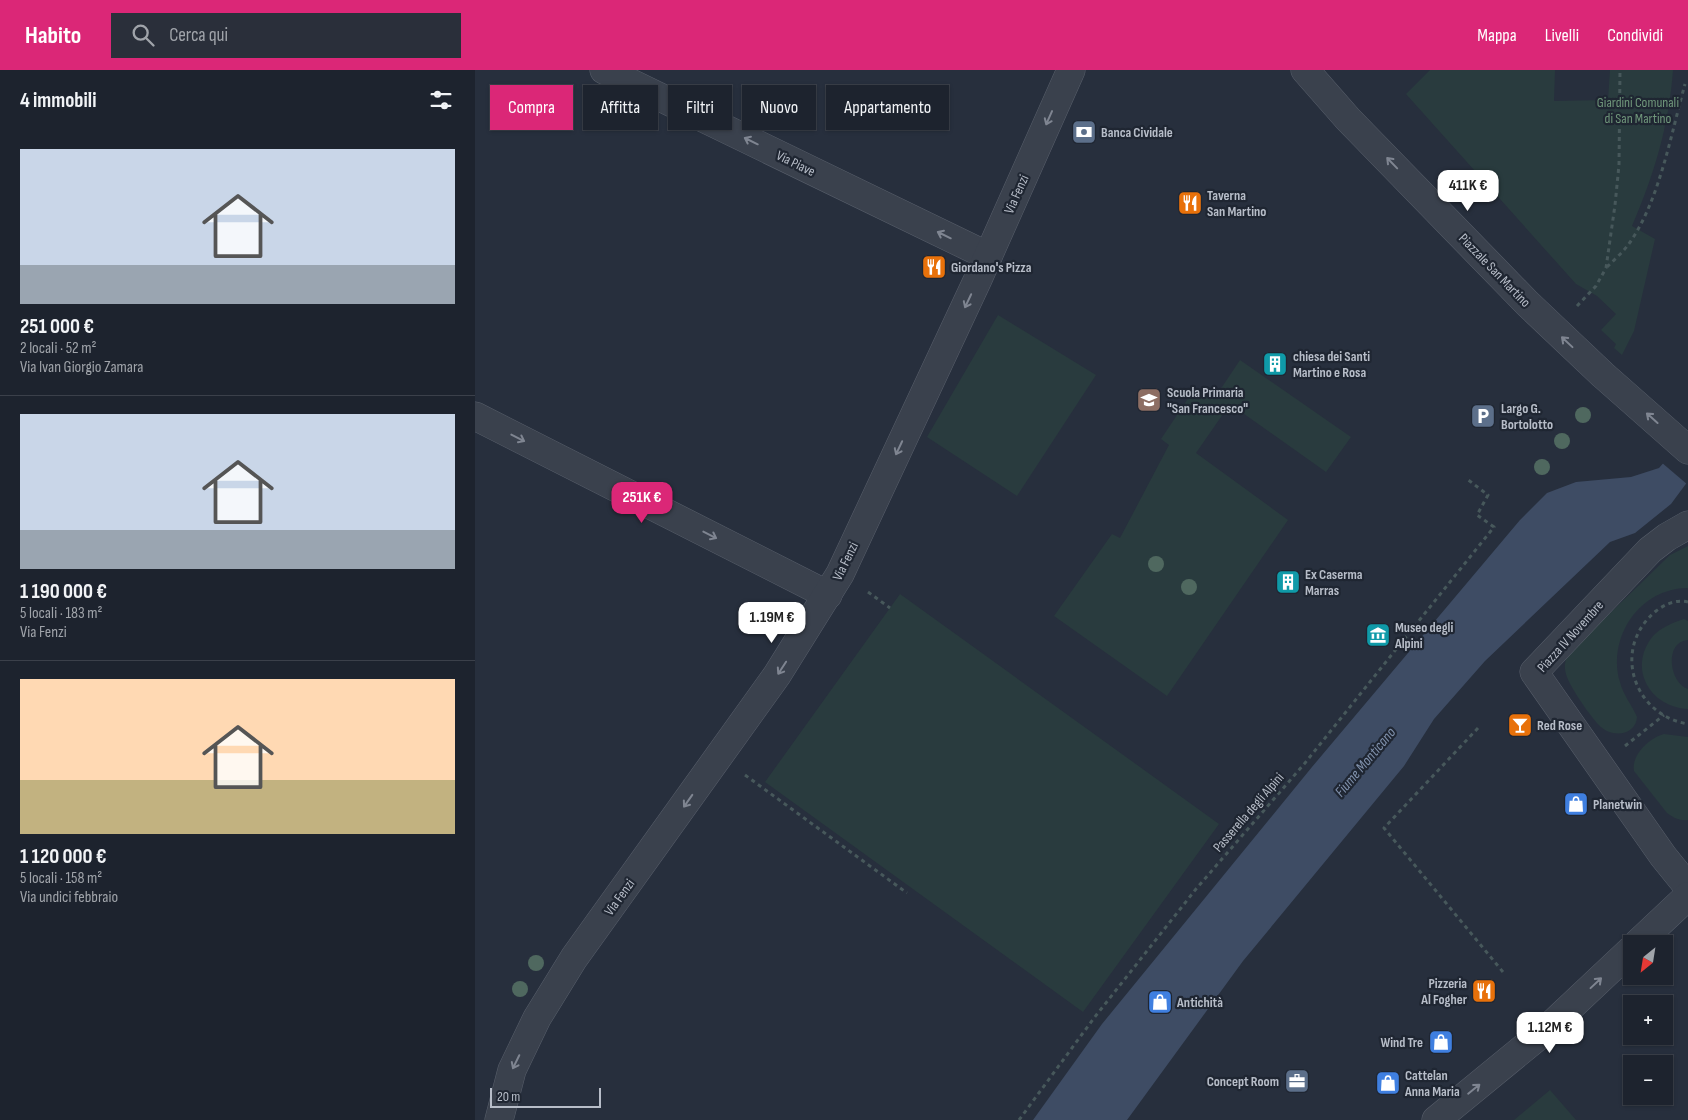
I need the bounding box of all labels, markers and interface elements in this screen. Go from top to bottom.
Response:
search box [111,13,461,58]
text: Habito [25,21,81,50]
icon: search [129,21,157,49]
text: Cerca qui [169,24,228,47]
text: Mappa [1477,25,1517,46]
text: Livelli [1545,25,1579,46]
text: Condividi [1607,25,1663,46]
chip: Compra [490,85,573,130]
chip: Affitta [583,85,658,130]
chip: Filtri [668,85,732,130]
chip: Nuovo [742,85,816,130]
chip: Appartamento [826,85,949,130]
icon: filters [427,86,455,114]
text: 4 immobili [20,88,96,113]
park label: Giardini Comunali di San Martino [1597,94,1679,127]
one-way arrow [1044,110,1054,125]
bank icon: Banca Cividale [1071,119,1097,145]
place label: Banca Cividale [1101,124,1173,141]
one-way arrow [744,136,759,145]
street label: Via Piave [774,147,818,180]
one-way arrow [1386,157,1398,170]
pin: 411K € [1427,170,1509,212]
street label: Via Fenzi [1000,172,1033,216]
text: 411K € [1449,176,1487,195]
icon: home [193,181,283,271]
place label: Taverna San Martino [1207,187,1266,220]
restaurant icon: Taverna San Martino [1177,190,1203,216]
one-way arrow [937,230,952,239]
street label: Piazzale San Martino [1455,230,1534,311]
restaurant icon: Giordano's Pizza [921,254,947,280]
place label: Giordano's Pizza [951,259,1032,276]
one-way arrow [962,293,972,308]
text: 251 000 € [20,314,94,339]
one-way arrow [1561,336,1573,348]
text: 2 locali · 52 m² [20,339,96,358]
place label: chiesa dei Santi Martino e Rosa [1293,348,1370,381]
building icon: chiesa dei Santi Martino e Rosa [1262,351,1288,377]
text: Via Ivan Giorgio Zamara [20,358,144,377]
place label: Scuola Primaria "San Francesco" [1167,384,1248,417]
school or university icon: Scuola Primaria "San Francesco" [1136,387,1162,413]
place label: Largo G. Bortolotto [1501,400,1553,433]
parking icon: Largo G. Bortolotto [1470,403,1496,429]
one-way arrow [1645,412,1658,424]
one-way arrow [511,433,526,443]
one-way arrow [894,440,903,455]
icon: home [193,447,283,537]
pin: 251K € [601,482,683,524]
text: 251K € [622,488,662,507]
one-way arrow [702,531,717,540]
street label: Via Fenzi [829,539,862,583]
place label: Ex Caserma Marras [1305,566,1363,599]
building icon: Ex Caserma Marras [1275,569,1301,595]
text: 1 190 000 € [20,579,107,604]
street label: Piazza IV Novembre [1534,597,1607,676]
pin: 1.19M € [726,602,818,644]
text: 5 locali · 183 m² [20,604,103,623]
text: 1.19M € [749,608,795,627]
place label: Museo degli Alpini [1394,619,1454,652]
museum icon: Museo degli Alpini [1365,622,1391,648]
text: Via Fenzi [20,623,67,642]
one-way arrow [776,661,786,675]
icon: home [193,712,283,802]
bar icon: Red Rose [1507,712,1533,738]
place label: Red Rose [1537,717,1582,734]
water label: Fiume Monticano [1331,724,1400,801]
street label: Passerella degli Alpini [1209,769,1287,855]
shop icon: Planetwin [1563,791,1589,817]
one-way arrow [683,794,693,808]
place label: Planetwin [1593,796,1642,813]
text: 1 120 000 € [20,844,106,869]
text: 5 locali · 158 m² [20,869,102,888]
street label: Via Fenzi [601,876,638,919]
text: Via undici febbraio [20,888,118,907]
north arrow [1623,935,1673,985]
map controls [1623,935,1673,1105]
place label: Pizzeria Al Fogher [1420,975,1468,1008]
one-way arrow [1590,977,1603,989]
restaurant icon: Pizzeria Al Fogher [1471,978,1497,1004]
shop icon: Antichità [1147,989,1173,1015]
place label: Antichità [1176,994,1223,1011]
button: + [1623,995,1673,1045]
pin: 1.12M € [1504,1012,1596,1054]
text: 1.12M € [1528,1018,1572,1037]
shop icon: Wind Tre [1428,1029,1454,1055]
place label: Wind Tre [1380,1034,1423,1051]
one-way arrow [511,1054,520,1069]
button: − [1623,1055,1673,1105]
place label: Cattelan Anna Maria [1404,1067,1460,1100]
office icon: Concept Room [1284,1068,1310,1094]
shop icon: Cattelan Anna Maria [1375,1070,1401,1096]
place label: Concept Room [1207,1073,1279,1090]
one-way arrow [1467,1084,1480,1095]
scale bar [490,1085,601,1108]
text: 20 m [497,1088,520,1105]

